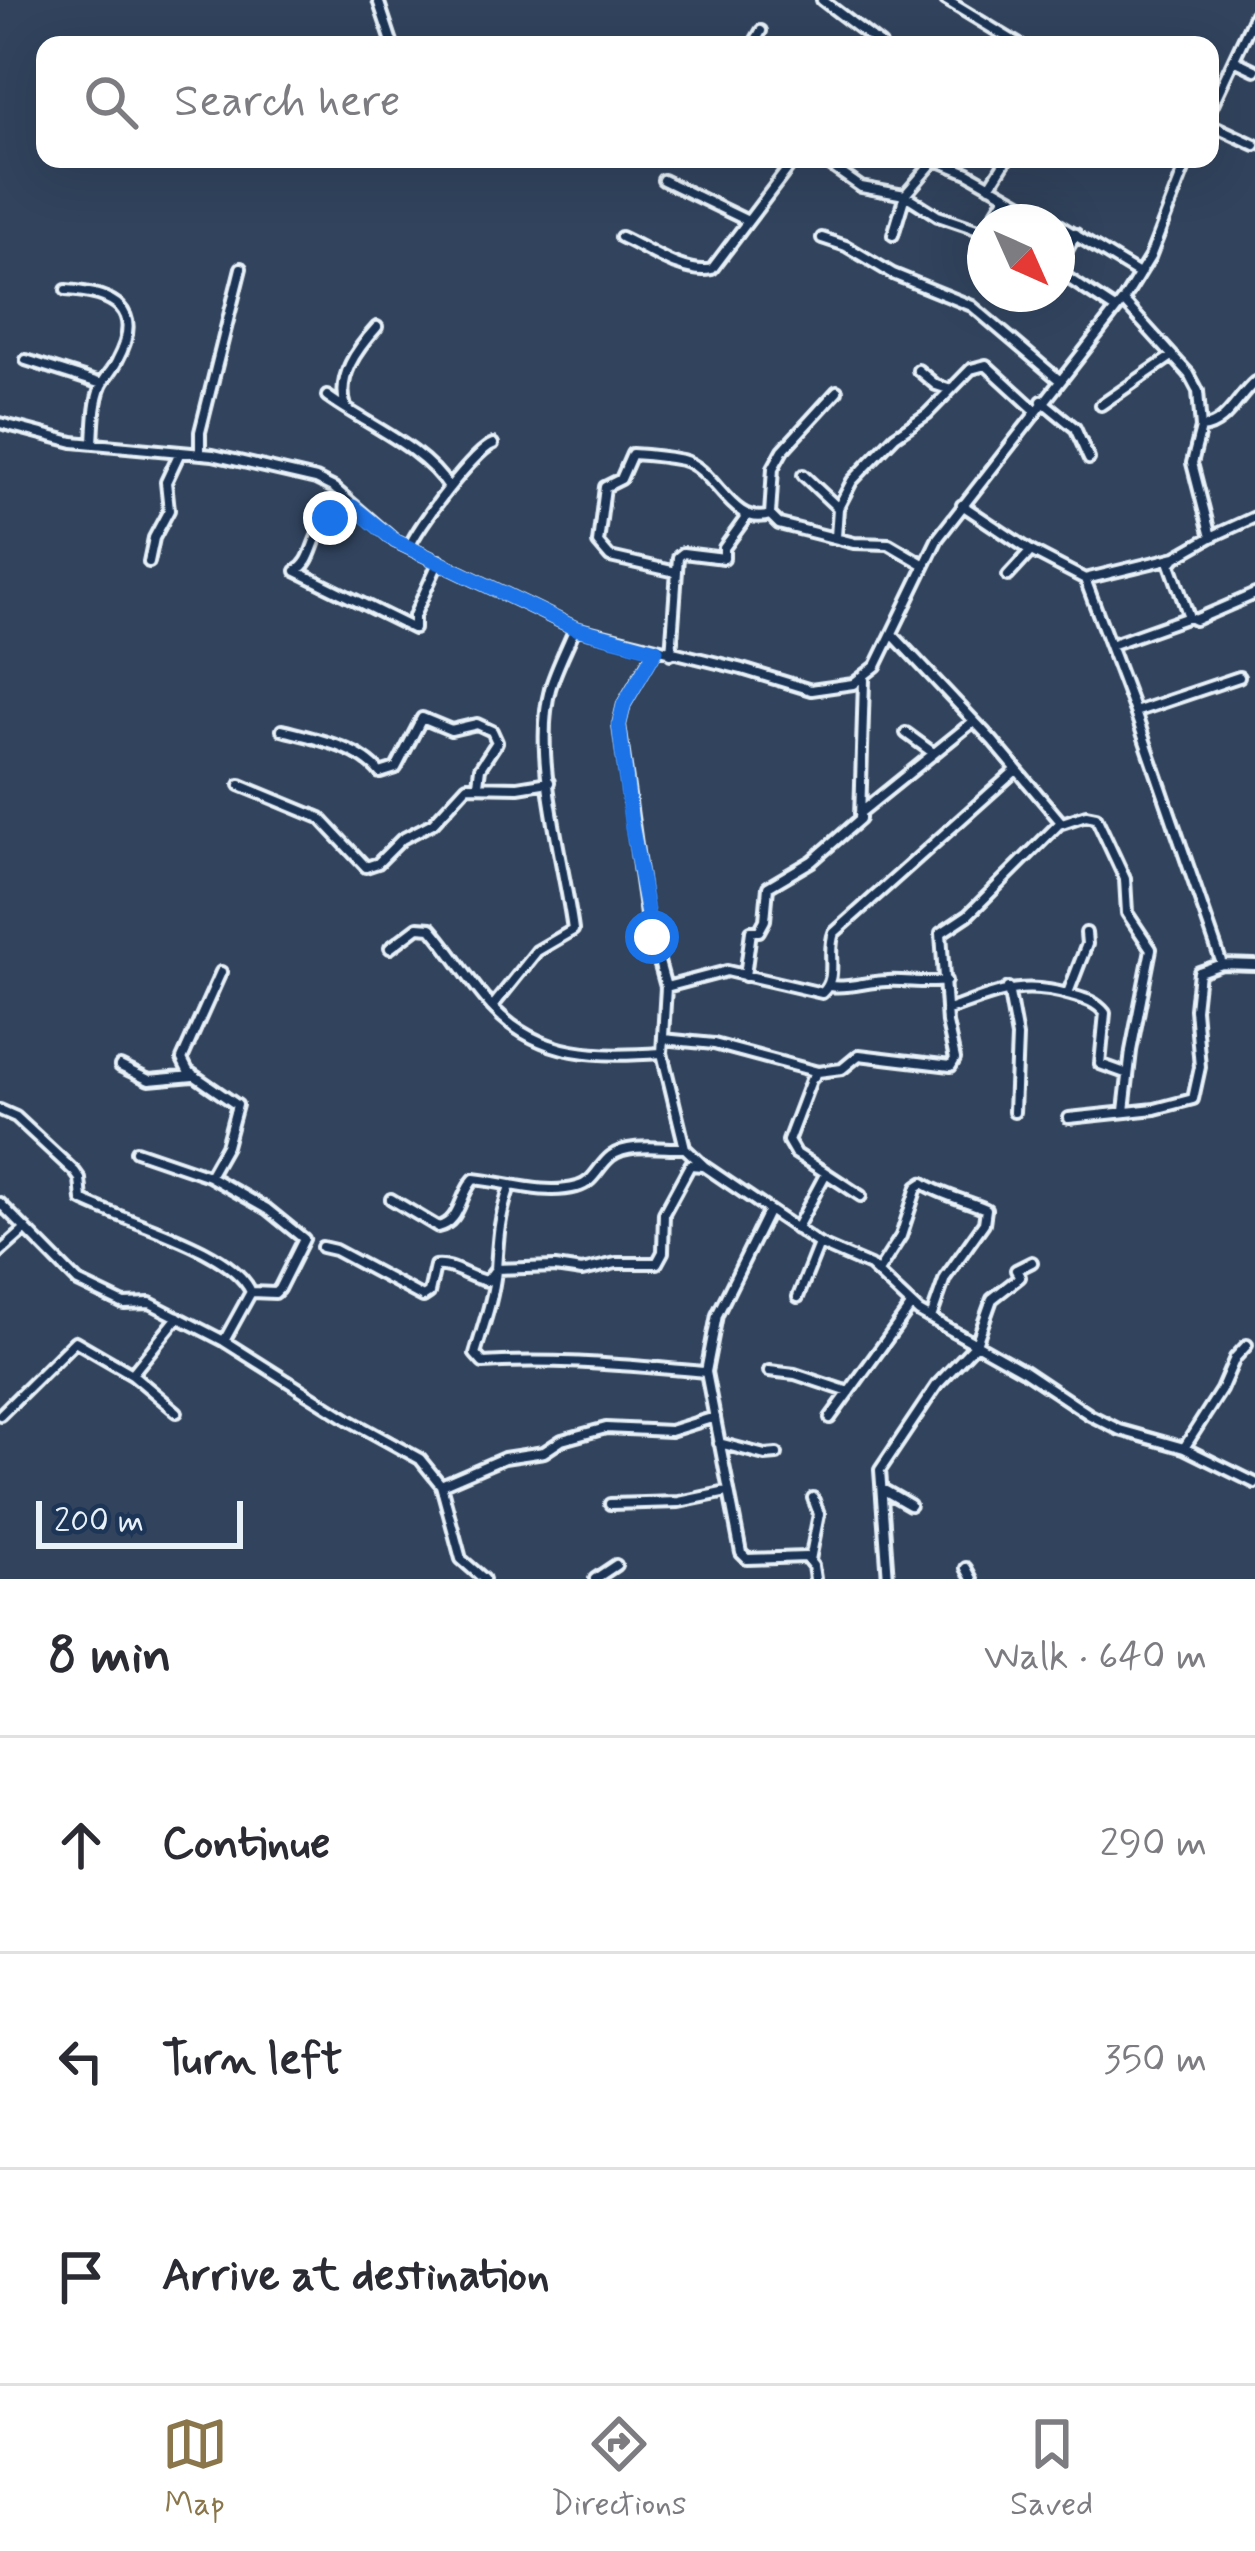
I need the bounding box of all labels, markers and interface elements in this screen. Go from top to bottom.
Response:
search box [36,36,1219,168]
icon: search [78,69,144,135]
text: Search here [174,73,401,132]
north arrow [967,204,1075,312]
route end [303,491,357,545]
route start [625,910,679,964]
scale bar [36,1495,243,1548]
text: 200 m [54,1500,144,1544]
text: 8 min [48,1624,171,1690]
text: Walk · 640 m [984,1632,1207,1683]
icon: ahead [48,1812,114,1878]
text: Continue [162,1815,330,1874]
text: 290 m [1100,1819,1207,1870]
icon: left [48,2028,114,2094]
text: Turn left [162,2031,342,2090]
text: 350 m [1104,2035,1207,2086]
icon: arrive [48,2244,114,2310]
text: Arrive at destination [162,2247,550,2306]
tab: Map [162,2411,228,2527]
tab: Directions [551,2411,687,2527]
tab: Saved [1010,2411,1093,2527]

